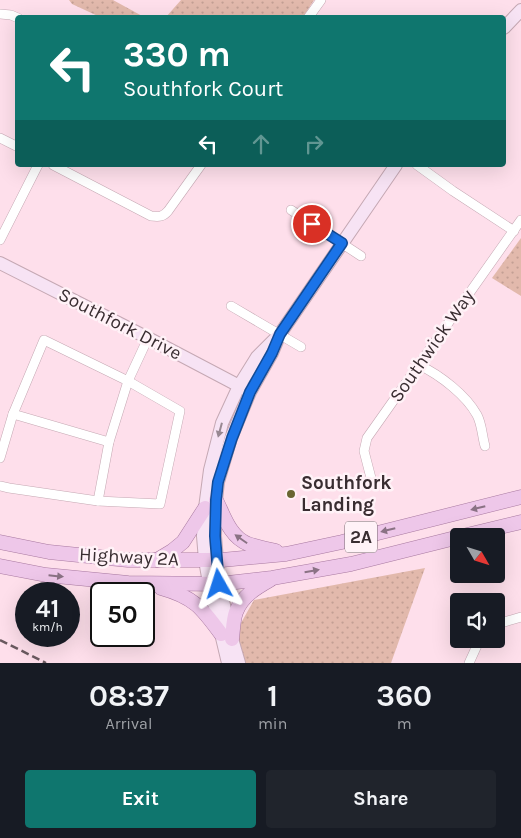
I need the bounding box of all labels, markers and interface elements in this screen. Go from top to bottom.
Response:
text: 330 m [123,34,231,75]
icon: left [40,35,105,100]
text: Southfork Court [123,76,283,102]
icon: left [194,130,222,158]
icon: ahead [247,130,275,158]
icon: right [300,130,328,158]
pin [291,203,333,245]
icon: arrive [298,210,326,238]
street label: Southfork Drive [55,283,185,365]
street label: Southwick Way [385,285,479,406]
one-way arrow [216,423,224,438]
place label: Southfork Landing [301,472,392,516]
marker: Southfork Landing [285,488,297,500]
one-way arrow [471,504,486,512]
road number: 2A [345,522,377,552]
one-way arrow [381,526,396,534]
north arrow [450,528,505,582]
map controls [450,528,505,648]
one-way arrow [235,534,248,544]
street label: Highway 2A [78,543,180,571]
position arrow [192,557,244,609]
one-way arrow [304,566,320,574]
one-way arrow [49,572,65,580]
speed limit sign: 50 [90,582,155,647]
button: sound [450,593,505,648]
text: 41 [36,594,59,623]
text: km/h [32,620,63,634]
text: 08:37 [89,678,169,714]
text: 1 [267,678,278,714]
text: 360 [376,678,432,714]
text: Arrival [106,714,152,733]
text: min [258,714,287,733]
text: m [397,714,412,733]
button: Exit [25,770,256,828]
button: Share [266,770,496,828]

